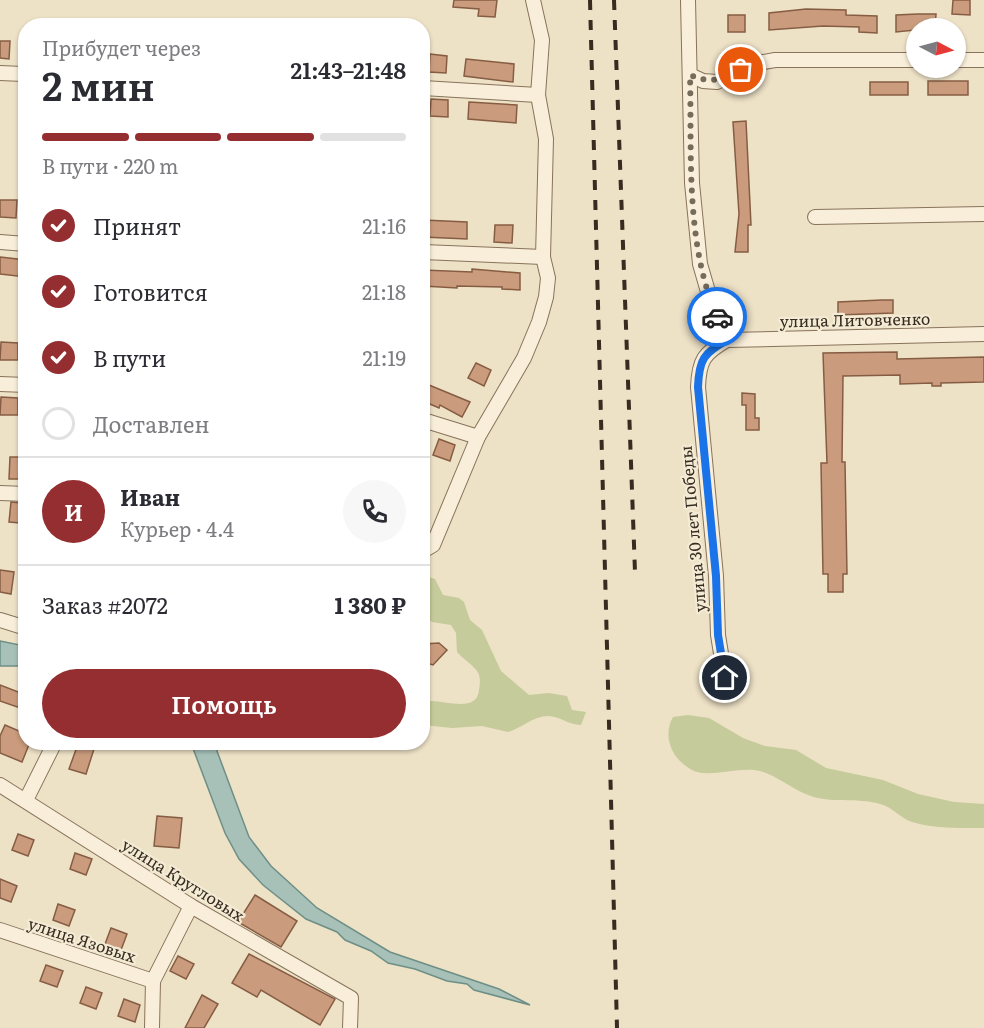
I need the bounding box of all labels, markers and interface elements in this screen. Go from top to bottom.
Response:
north arrow [906,18,966,78]
map controls [906,18,966,78]
text: Прибудет через [42,32,201,62]
pin [715,44,766,95]
text: 21:43–21:48 [291,53,406,86]
icon: bag [724,53,757,86]
text: 2 мин [42,55,155,113]
text: В пути · 220 m [42,150,178,180]
icon: check [42,209,75,242]
text: Принят [93,209,181,242]
text: 21:16 [362,210,406,240]
icon: check [42,275,75,308]
text: Готовится [93,275,208,308]
text: 21:18 [362,276,406,306]
courier [687,287,747,347]
icon: car [701,301,734,334]
street label: улица Литовченко [779,306,931,332]
icon: check [42,341,75,374]
text: В пути [93,341,166,374]
text: 21:19 [362,342,406,372]
text: Доставлен [93,407,210,440]
street label: улица 30 лет Победы [673,445,711,613]
text: Иван [120,480,180,513]
button: phone [343,480,406,543]
text: И [64,495,83,528]
text: Курьер · 4.4 [120,513,234,543]
text: Заказ #2072 [42,588,168,621]
text: 1 380 ₽ [335,588,406,621]
pin [699,652,750,703]
icon: home [708,661,741,694]
button: Помощь [42,669,406,738]
street label: улица Кругловых [118,832,250,927]
street label: улица Язовых [25,910,140,968]

